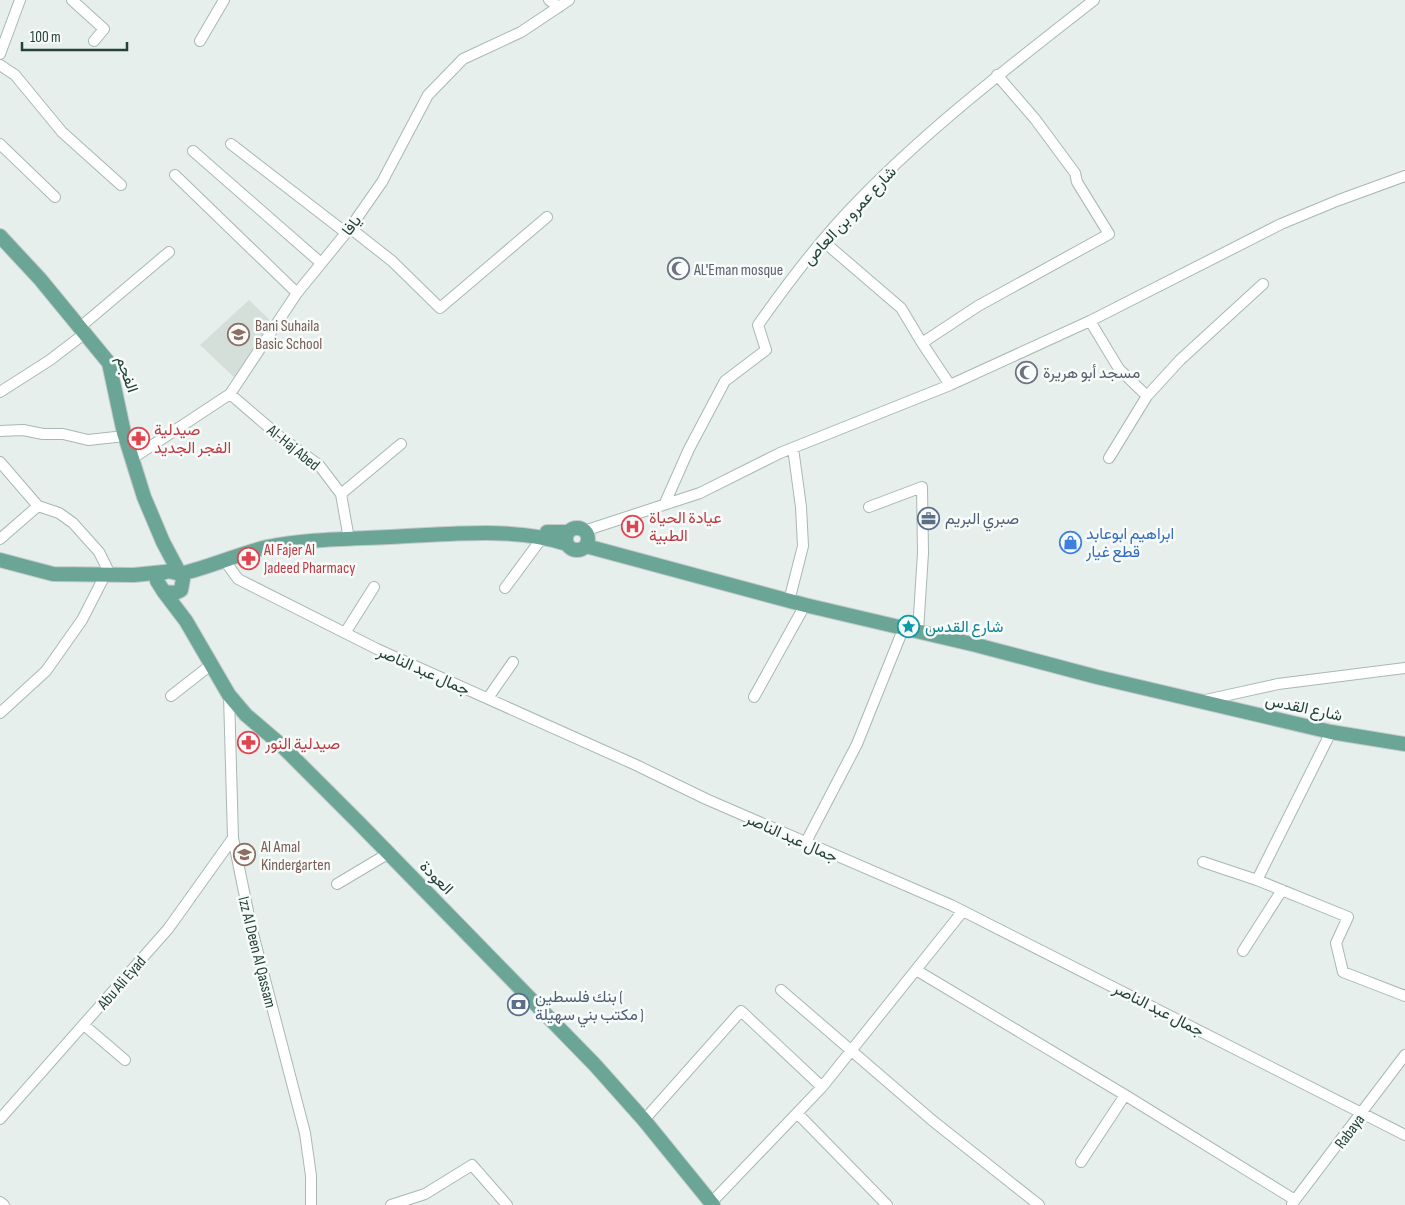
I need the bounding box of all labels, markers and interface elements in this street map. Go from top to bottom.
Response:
scale bar [22,20,128,52]
text: 100 m [30,28,61,47]
street label: شارع عمرو بن العاص [799,163,902,270]
street label: يافا [338,212,366,240]
mosque icon: AL'Eman mosque [666,257,690,281]
place label: AL'Eman mosque [693,261,783,280]
place label: Bani Suhaila Basic School [255,317,322,354]
school or university icon: Bani Suhaila Basic School [227,322,251,346]
street label: الفجم [112,354,142,395]
mosque icon: مسجد أبو هريرة [1015,360,1039,384]
place label: مسجد أبو هريرة [1043,364,1140,383]
place label: صيدلية الفجر الجديد [154,421,231,458]
street label: Al-Haj Abed [262,421,323,475]
pharmacy icon: صيدلية الفجر الجديد [126,426,150,450]
office icon: صبري البريم [917,506,941,530]
place label: عيادة الحياة الطبية [649,509,722,546]
place label: صبري البريم [945,510,1019,532]
hospital icon: عيادة الحياة الطبية [621,514,645,538]
place label: ابراهيم ابوعابد قطع غيار [1085,525,1174,563]
shop icon: ابراهيم ابوعابد قطع غيار [1058,530,1082,554]
place label: Al Fajer Al Jadeed Pharmacy [263,541,355,578]
pharmacy icon: Al Fajer Al Jadeed Pharmacy [236,546,260,570]
place icon: شارع القدس [897,614,921,638]
place label: شارع القدس [925,618,1003,638]
street label: جمال عبد الناصر [373,642,473,700]
street label: شارع القدس [1263,691,1344,727]
pharmacy icon: صيدلية النور [237,731,261,755]
place label: صيدلية النور [264,735,340,754]
street label: جمال عبد الناصر [741,809,841,867]
place label: Al Amal Kindergarten [260,838,331,875]
school or university icon: Al Amal Kindergarten [233,843,257,867]
street label: العودة [415,857,457,899]
street label: Izz Al Deen Al Qassam [234,895,280,1010]
street label: Abu Ali Eyad [93,953,150,1014]
street label: جمال عبد الناصر [1109,979,1207,1041]
place label: بنك فلسطين ( مكتب بني سهيلة ) [535,988,644,1028]
bank icon: بنك فلسطين ( مكتب بني سهيلة ) [507,993,531,1017]
street label: Rabaya [1331,1111,1369,1153]

